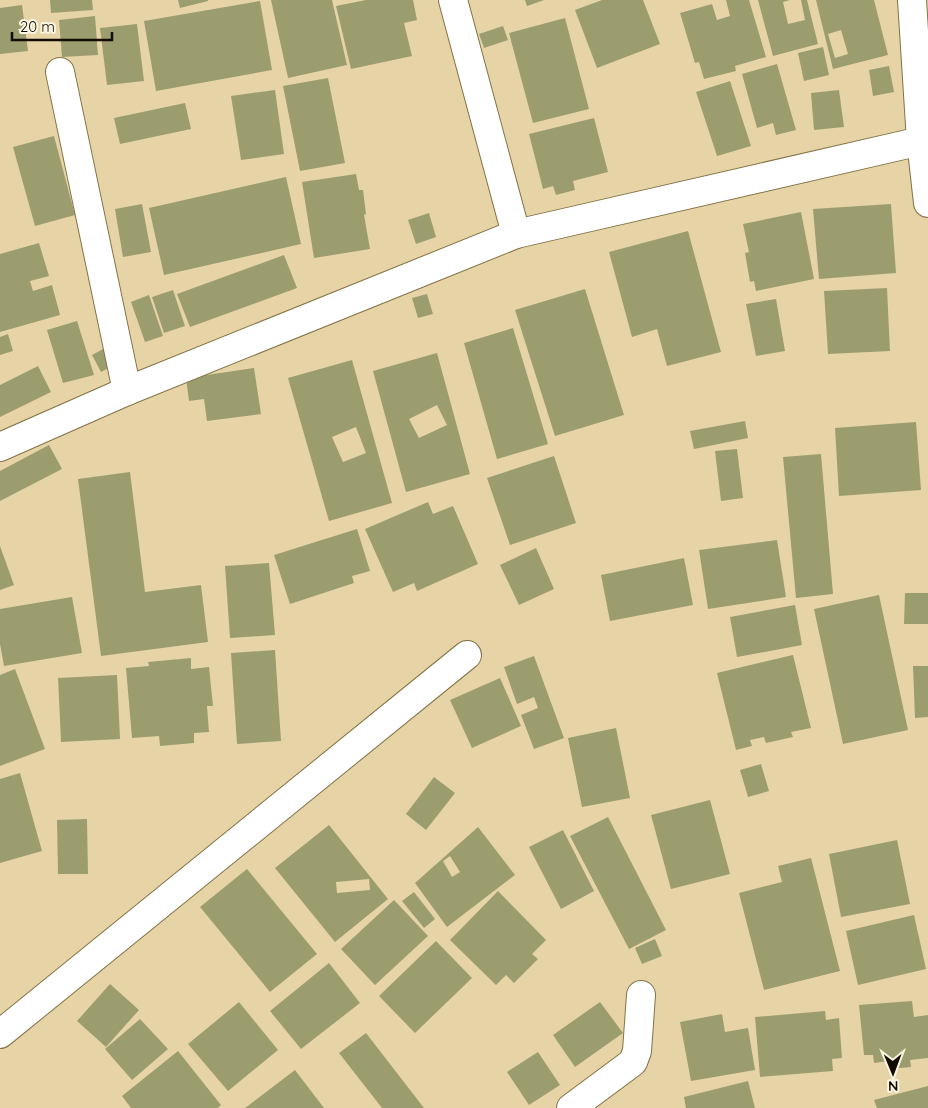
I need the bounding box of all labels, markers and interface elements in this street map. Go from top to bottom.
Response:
scale bar [12,10,112,42]
text: 20 m [20,17,55,36]
north arrow [868,1048,918,1098]
text: N [888,1077,899,1095]

